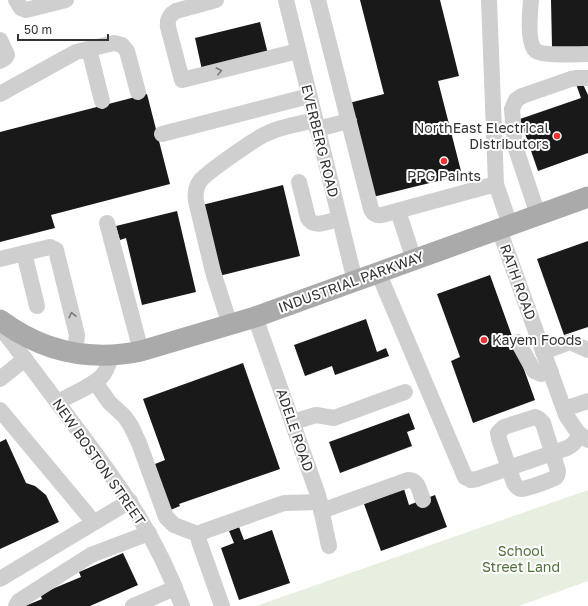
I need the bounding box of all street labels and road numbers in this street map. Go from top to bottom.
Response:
street label: EVERBERG ROAD [298,83,343,199]
street label: RATH ROAD [497,242,540,322]
street label: INDUSTRIAL PARKWAY [276,247,426,316]
street label: ADELE ROAD [273,386,318,474]
street label: NEW BOSTON STREET [49,395,150,528]

